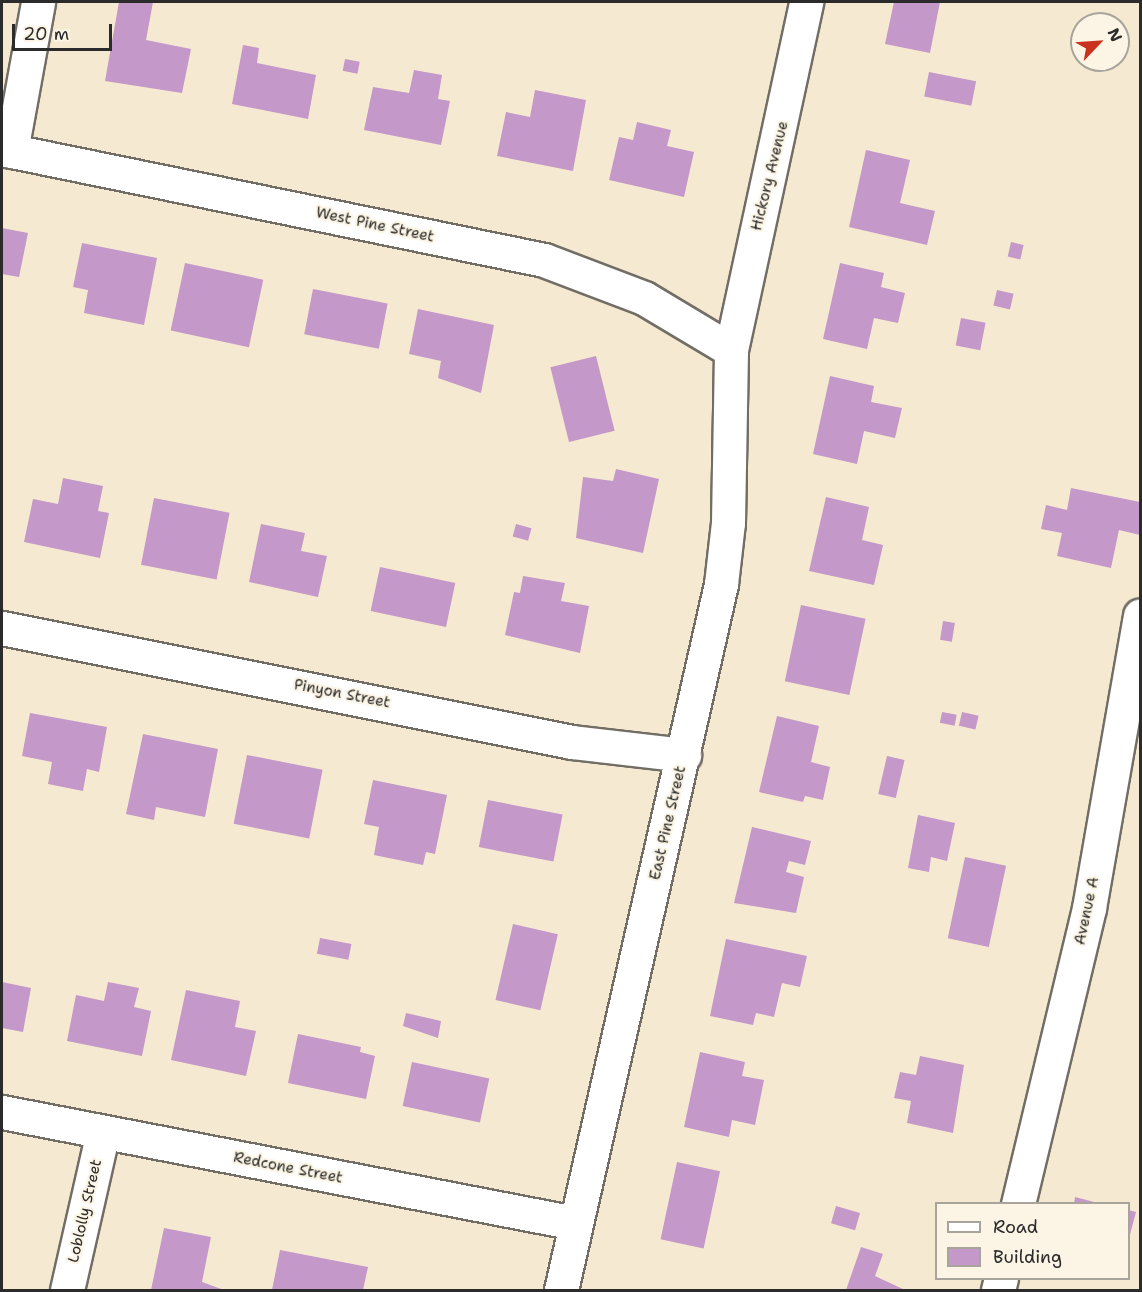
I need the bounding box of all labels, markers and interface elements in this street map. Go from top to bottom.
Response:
scale bar [15,12,116,50]
north arrow [1070,12,1130,72]
text: 20 m [23,22,69,46]
text: N [1103,25,1127,45]
street label: Hickory Avenue [748,119,792,233]
street label: West Pine Street [314,204,436,246]
street label: Pinyon Street [292,676,392,712]
street label: East Pine Street [646,764,690,882]
street label: Avenue A [1071,875,1103,947]
street label: Redcone Street [232,1149,344,1187]
street label: Loblolly Street [64,1158,106,1264]
legend [935,1202,1130,1280]
text: Road [993,1215,1038,1239]
text: Building [993,1245,1062,1269]

